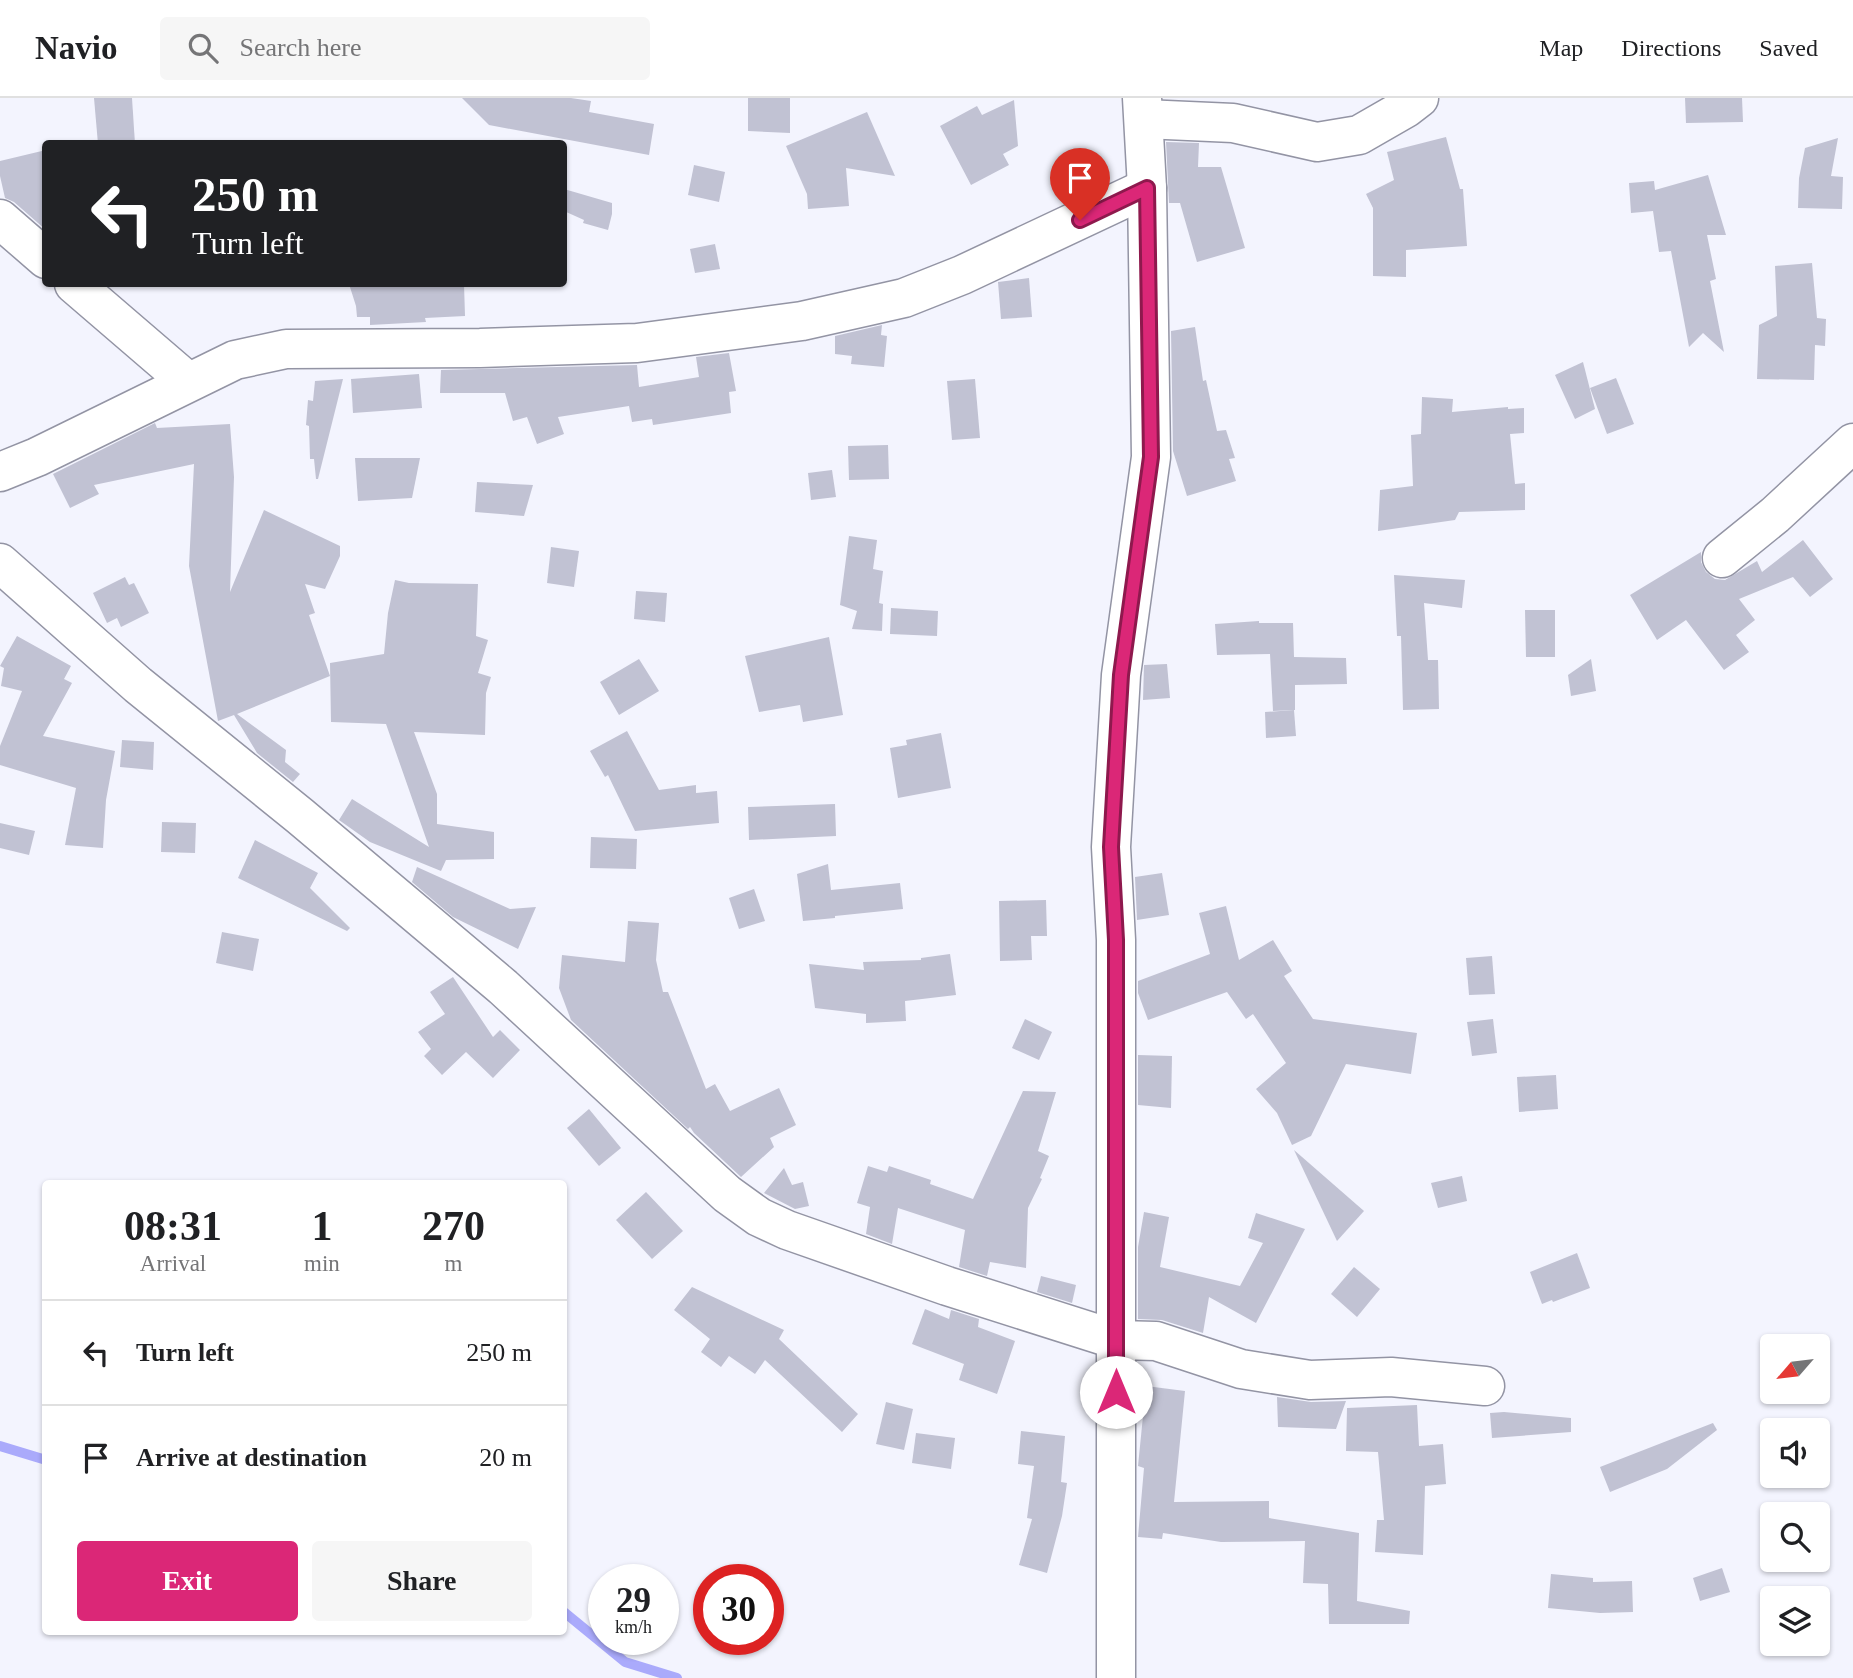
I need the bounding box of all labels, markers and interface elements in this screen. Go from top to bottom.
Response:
search box [160,17,650,80]
icon: search [184,29,222,67]
text: Navio [35,30,118,66]
text: Search here [240,33,361,62]
text: Map [1539,35,1583,61]
text: Directions [1621,35,1721,61]
text: Saved [1759,35,1818,61]
pin [1050,148,1110,220]
icon: arrive [1061,159,1099,197]
text: 250 m [192,167,319,222]
icon: left [77,168,168,259]
text: Turn left [192,225,304,261]
text: 08:31 [124,1203,222,1249]
text: 1 [311,1203,332,1249]
text: 270 [422,1203,485,1249]
text: Arrival [140,1251,206,1276]
text: min [304,1251,340,1276]
text: m [444,1251,462,1276]
icon: left [77,1334,115,1372]
north arrow [1760,1334,1830,1404]
map controls [1760,1334,1830,1656]
text: Turn left [136,1338,234,1367]
text: 250 m [466,1338,532,1367]
position arrow [1079,1355,1153,1429]
button: sound [1760,1418,1830,1488]
icon: arrive [77,1439,115,1477]
text: Arrive at destination [136,1443,367,1472]
text: 20 m [479,1443,532,1472]
button: search [1760,1502,1830,1572]
button: Exit [77,1541,298,1621]
button: Share [312,1541,532,1621]
speed limit sign: 30 [693,1564,784,1655]
text: 29 [616,1581,651,1620]
button: layers [1760,1586,1830,1656]
text: km/h [615,1617,652,1637]

